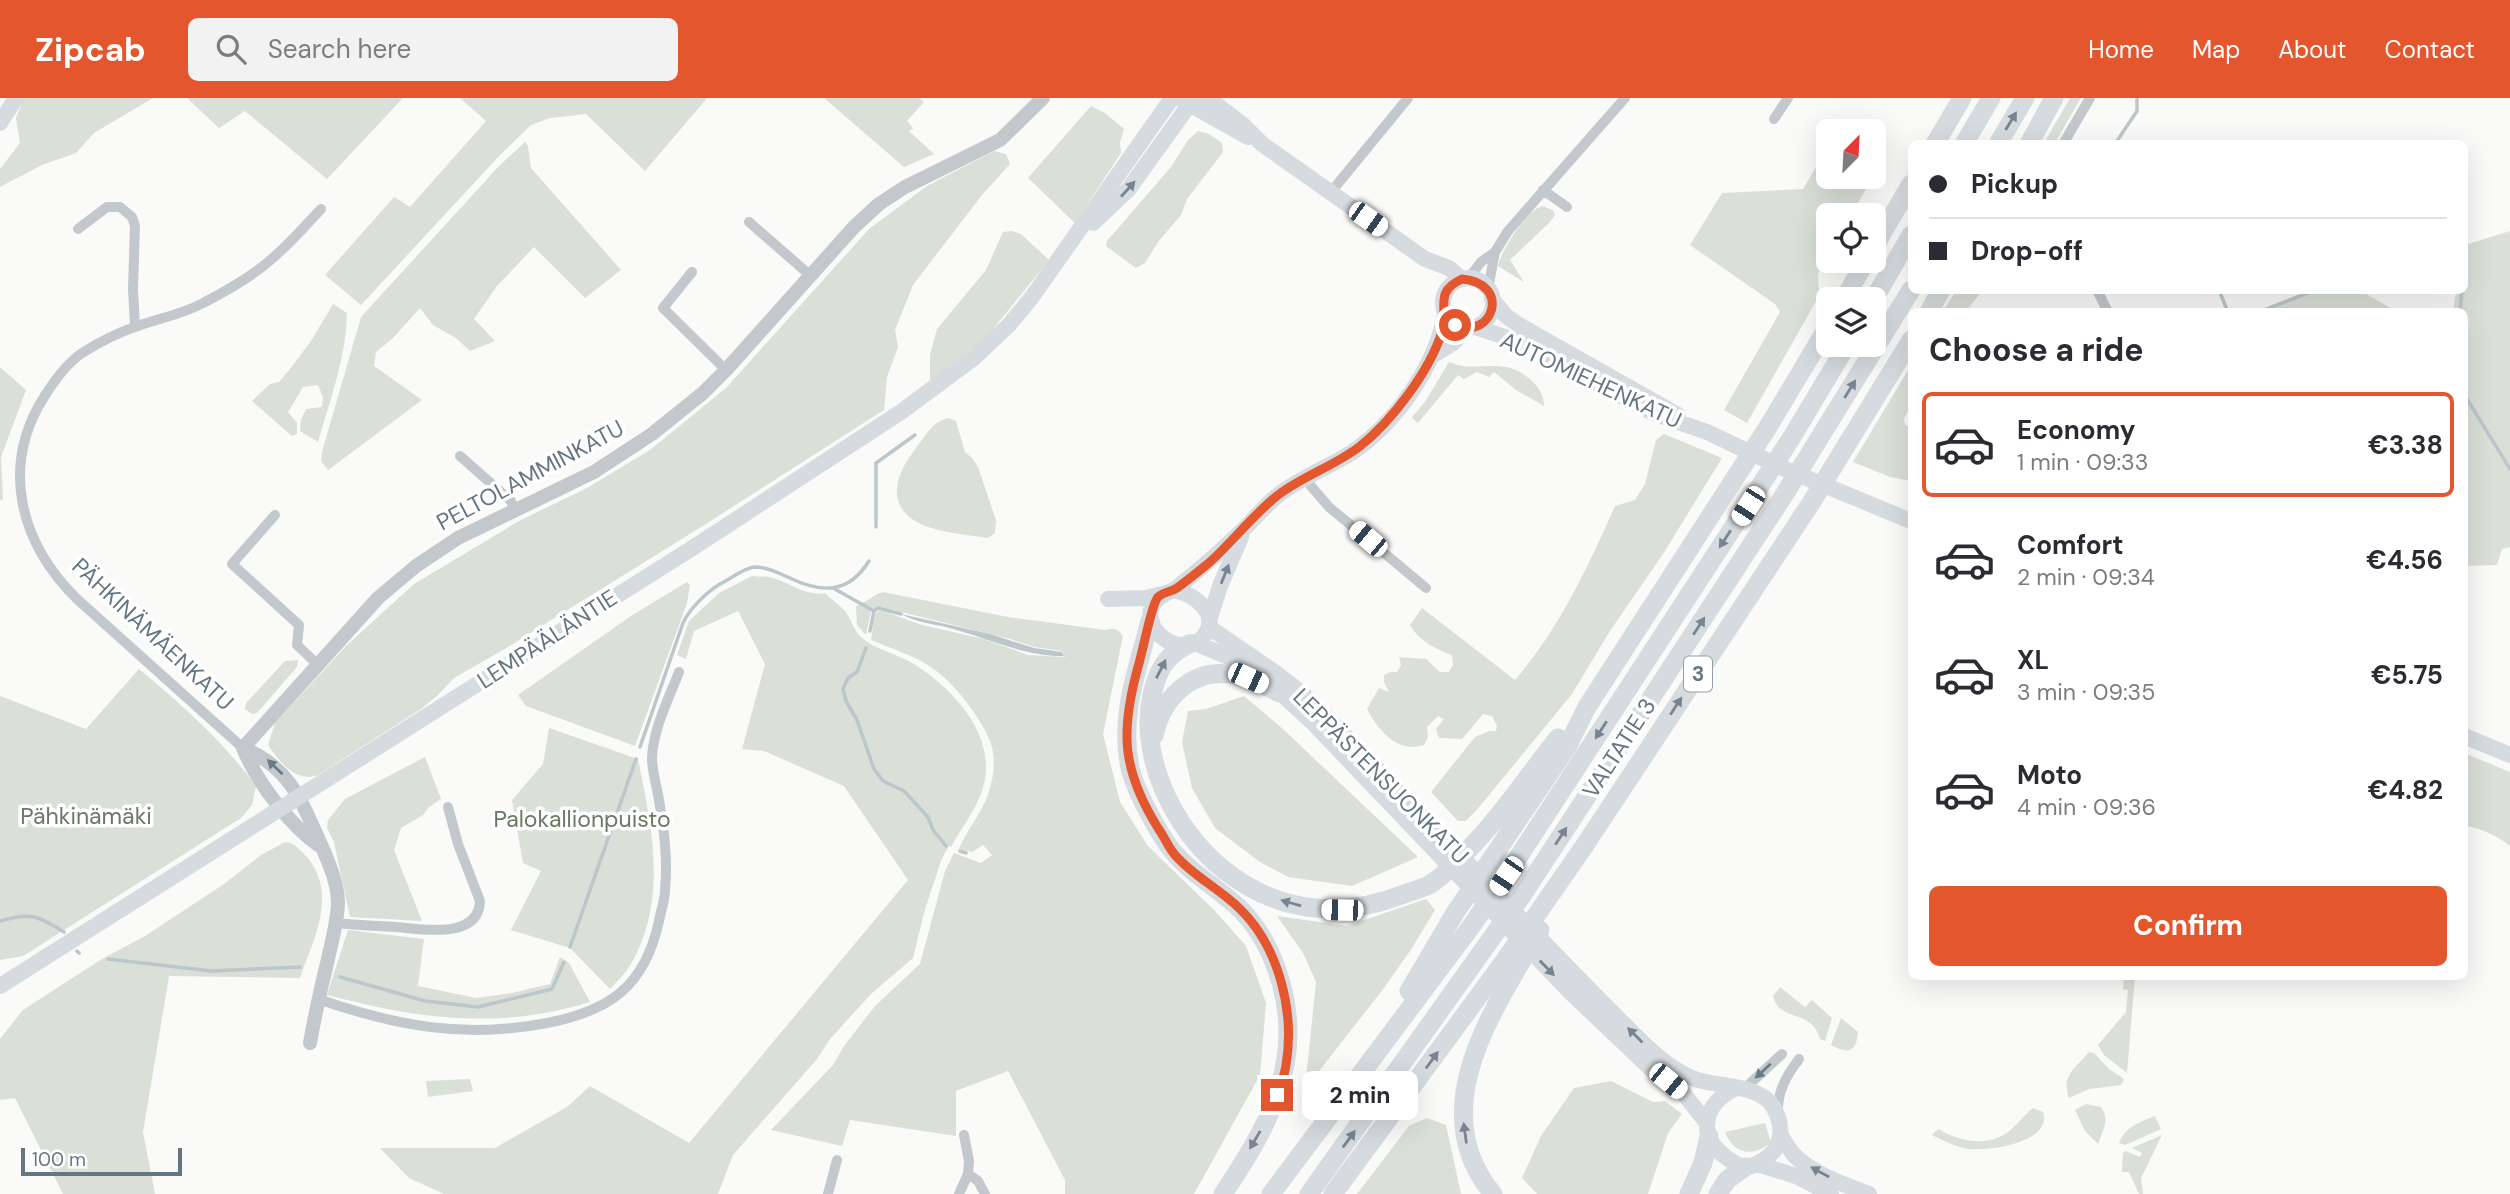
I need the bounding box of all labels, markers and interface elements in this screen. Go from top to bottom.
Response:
search box [188,18,678,81]
text: Zipcab [35,28,146,71]
icon: search [212,30,250,68]
text: Search here [268,32,411,66]
text: Home [2088,34,2154,65]
text: Map [2192,34,2240,65]
text: About [2278,34,2347,65]
text: Contact [2385,34,2475,65]
one-way arrow [2005,111,2018,130]
north arrow [1816,119,1886,189]
map controls [1816,119,1886,357]
text: Pickup [1971,167,2058,201]
one-way arrow [1120,180,1136,198]
car [1345,198,1392,240]
button: locate [1816,203,1886,273]
text: Drop-off [1971,234,2083,268]
button: layers [1816,287,1886,357]
route start [1439,309,1471,341]
street label: AUTOMIEHENKATU [1496,325,1686,435]
text: Choose a ride [1929,329,2144,371]
one-way arrow [1844,379,1857,399]
street label: PELTOLAMMINKATU [431,413,629,537]
icon: car [1933,413,1996,476]
text: Economy [2017,413,2135,447]
text: €3.38 [2368,428,2443,462]
text: 1 min · 09:33 [2017,447,2148,477]
car [1728,483,1769,529]
car [1346,517,1391,561]
icon: car [1933,528,1996,591]
text: Comfort [2017,528,2123,562]
one-way arrow [1719,530,1732,549]
text: €4.56 [2366,543,2443,577]
street label: PÄHKINÄMÄENKATU [66,551,240,717]
text: 2 min · 09:34 [2017,562,2155,592]
one-way arrow [1219,563,1230,584]
street label: LEMPÄÄLÄNTIE [471,583,623,695]
one-way arrow [1692,616,1705,635]
icon: car [1933,643,1996,706]
text: XL [2017,643,2049,677]
road number: 3 [1684,656,1712,692]
text: €5.75 [2371,658,2443,692]
one-way arrow [1155,659,1166,679]
car [1225,660,1272,696]
text: 3 min · 09:35 [2017,677,2155,707]
street label: LEPPÄSTENSUONKATU [1287,682,1475,870]
street label: VALTATIE 3 [1576,692,1662,804]
one-way arrow [1670,697,1683,716]
one-way arrow [1594,721,1608,739]
icon: car [1933,758,1996,821]
text: Moto [2017,758,2082,792]
one-way arrow [266,759,283,776]
text: €4.82 [2368,773,2443,807]
text: 4 min · 09:36 [2017,792,2156,822]
park label: Pähkinämäki [20,801,152,831]
park label: Palokallionpuisto [493,804,671,834]
one-way arrow [1554,827,1567,846]
car [1486,853,1527,899]
button: Confirm [1929,886,2447,966]
one-way arrow [1280,897,1302,908]
car [1321,899,1364,921]
one-way arrow [1538,959,1554,976]
one-way arrow [1627,1027,1643,1043]
one-way arrow [1424,1051,1438,1069]
car [1646,1060,1691,1102]
one-way arrow [1755,1063,1772,1079]
callout: 2 min [1302,1070,1417,1119]
route end [1261,1079,1293,1111]
text: 2 min [1330,1080,1390,1110]
one-way arrow [1459,1122,1470,1144]
one-way arrow [1342,1129,1356,1148]
one-way arrow [1250,1130,1262,1150]
scale bar [21,1145,182,1177]
text: 100 m [32,1147,86,1172]
one-way arrow [1810,1166,1830,1178]

